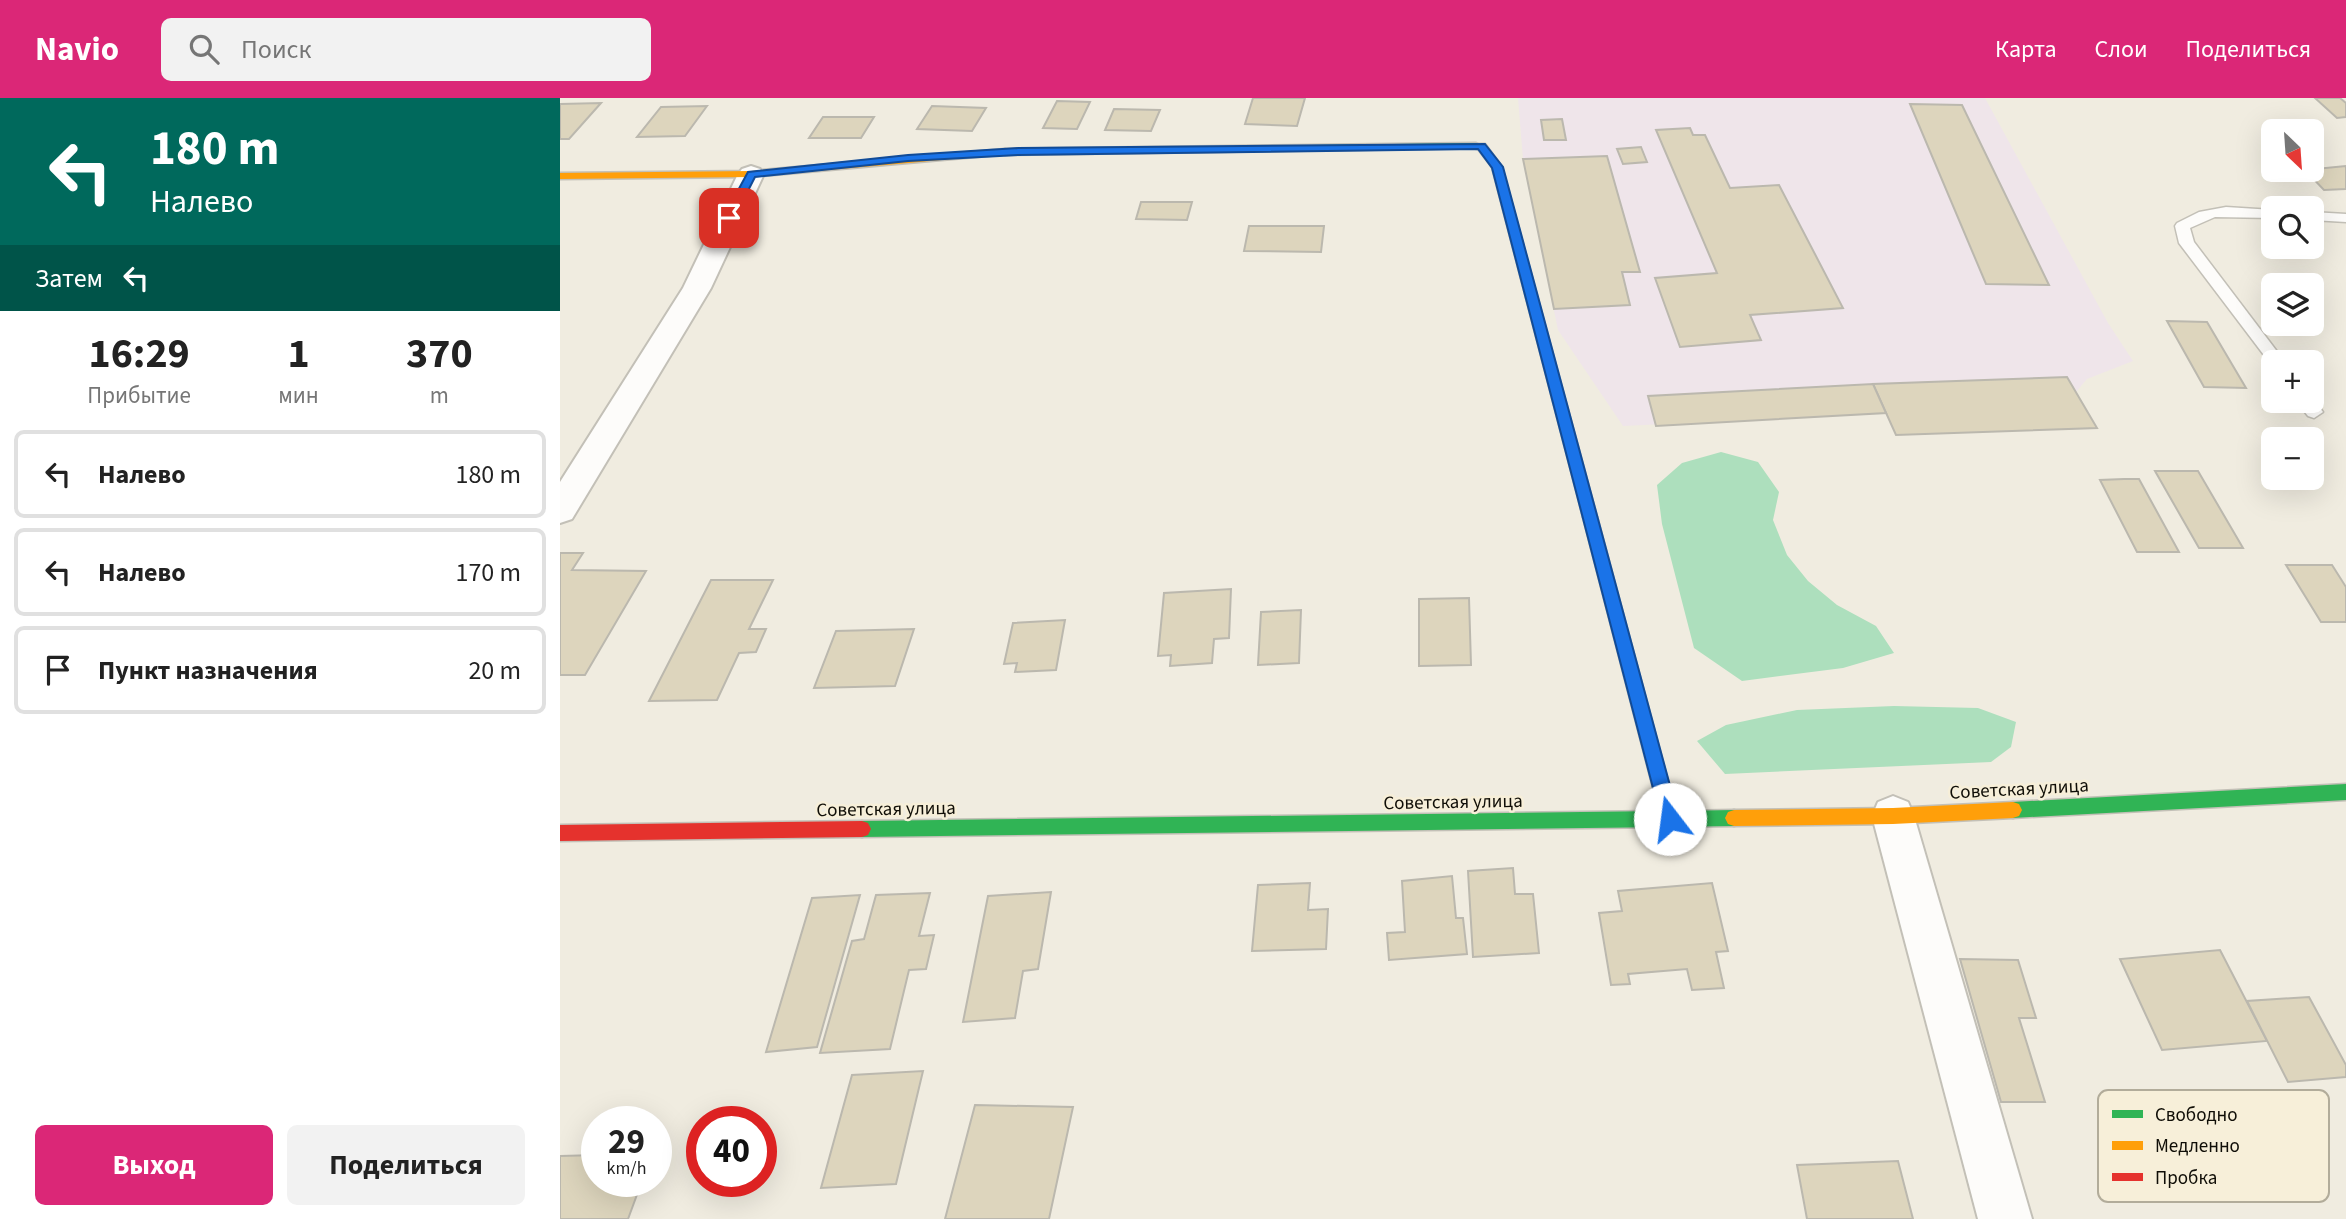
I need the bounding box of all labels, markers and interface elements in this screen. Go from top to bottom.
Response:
search box [161,18,651,81]
text: Navio [35,26,119,73]
icon: search [185,30,223,68]
text: Поиск [241,31,311,68]
text: Карта [1995,32,2057,67]
text: Слои [2095,32,2148,67]
text: Поделиться [2186,32,2311,67]
text: 180 m [150,114,279,184]
north arrow [2261,119,2324,182]
map controls [2261,119,2324,490]
icon: left [35,126,126,217]
text: Налево [150,179,253,225]
pin [699,188,759,248]
button: search [2261,196,2324,259]
icon: arrive [710,199,748,237]
icon: left [117,259,155,297]
text: Затем [35,260,103,297]
button: layers [2261,273,2324,336]
text: 16:29 [88,324,190,384]
text: 1 [287,324,310,384]
text: 370 [406,324,473,384]
button: + [2261,350,2324,413]
text: Прибытие [87,379,191,412]
text: мин [278,379,319,412]
text: m [430,379,449,412]
button: − [2261,427,2324,490]
icon: left [39,455,77,493]
text: Налево [98,456,186,493]
text: 180 m [455,456,521,493]
icon: left [39,553,77,591]
text: Налево [98,554,186,591]
text: 170 m [455,554,521,591]
icon: arrive [39,651,77,689]
text: Пункт назначения [98,652,318,689]
text: 20 m [468,652,521,689]
street label: Советская улица [1949,772,2089,807]
position arrow [1633,782,1707,856]
street label: Советская улица [1383,788,1523,817]
street label: Советская улица [816,795,956,824]
legend [2098,1090,2329,1202]
text: Свободно [2155,1102,2238,1129]
speed limit sign: 40 [686,1106,777,1197]
text: 29 [608,1117,645,1167]
button: Выход [35,1125,273,1205]
button: Поделиться [287,1125,525,1205]
text: Медленно [2155,1133,2240,1160]
text: km/h [607,1156,646,1181]
text: Пробка [2155,1165,2217,1192]

